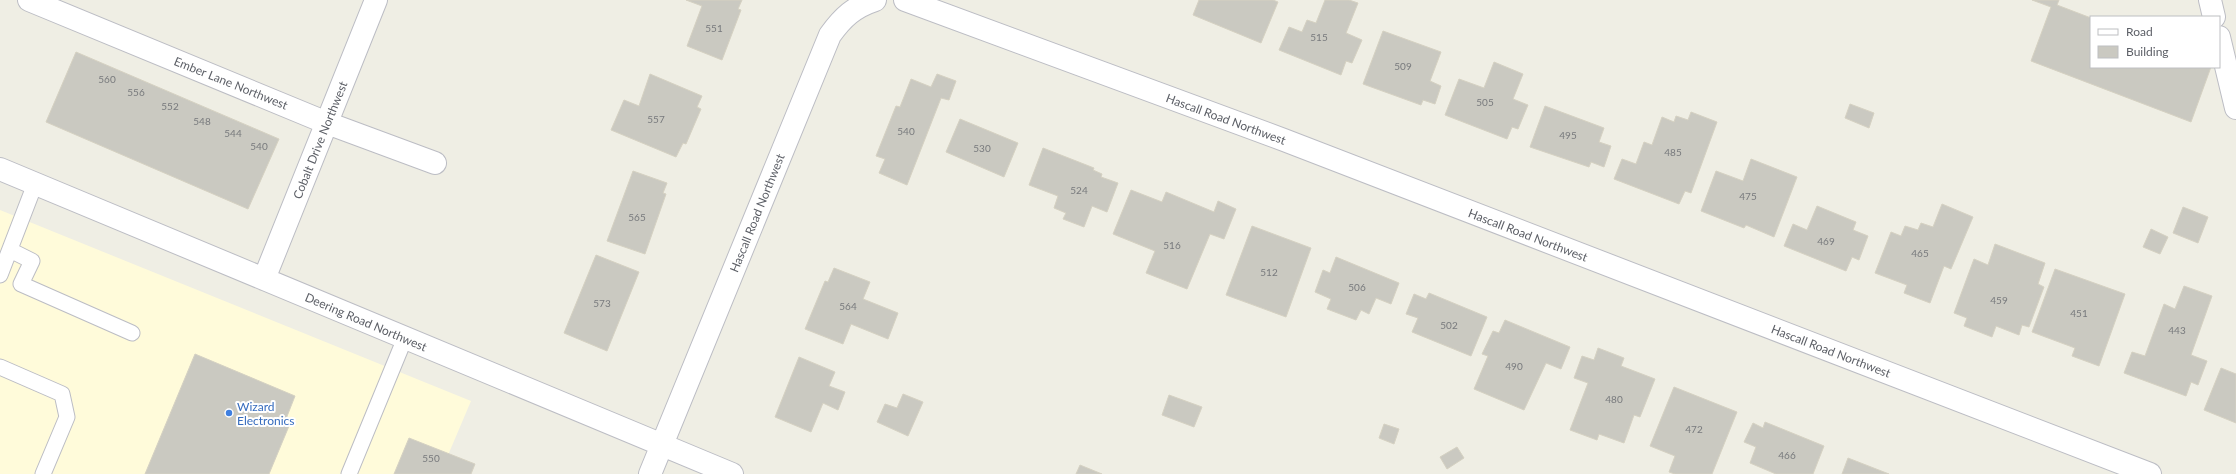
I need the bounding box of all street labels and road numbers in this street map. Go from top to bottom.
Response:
street label: Ember Lane Northwest [172,53,291,113]
street label: Cobalt Drive Northwest [290,78,351,201]
street label: Hascall Road Northwest [1164,90,1289,148]
street label: Hascall Road Northwest [726,151,788,274]
street label: Hascall Road Northwest [1466,205,1590,265]
street label: Deering Road Northwest [303,290,430,355]
street label: Hascall Road Northwest [1769,321,1893,381]

